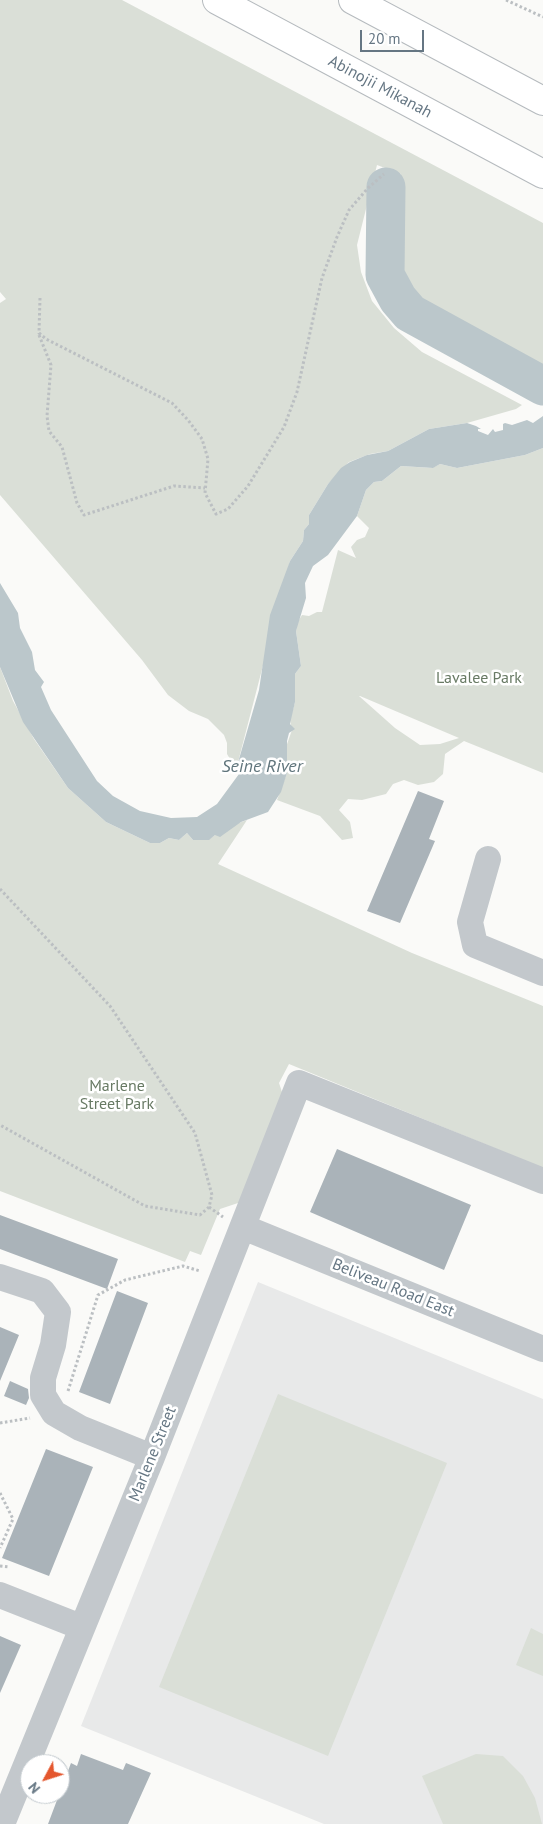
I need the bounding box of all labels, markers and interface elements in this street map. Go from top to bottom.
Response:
scale bar [363,20,427,52]
text: 20 m [368,29,401,48]
street label: Abinojii Mikanah [325,52,435,122]
park label: Lavalee Park [436,668,522,688]
water label: Seine River [221,756,303,778]
park label: Marlene Street Park [80,1076,154,1114]
street label: Beliveau Road East [329,1255,457,1321]
street label: Marlene Street [125,1404,181,1504]
north arrow [20,1754,70,1804]
text: N [24,1779,44,1797]

